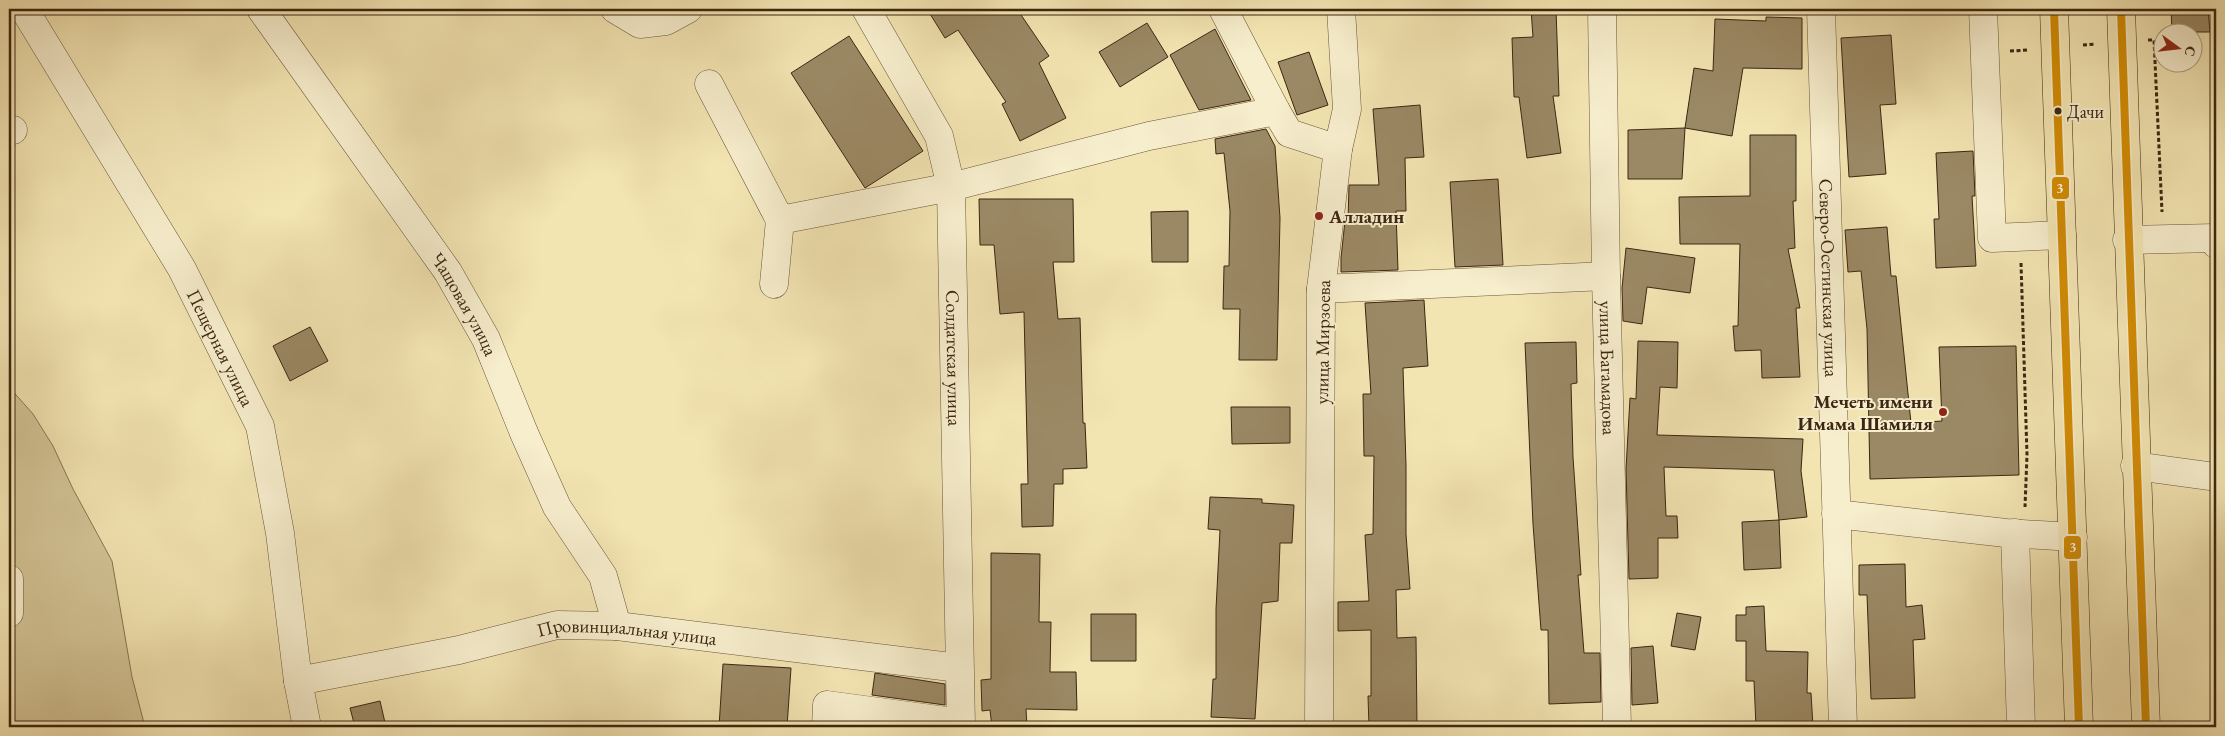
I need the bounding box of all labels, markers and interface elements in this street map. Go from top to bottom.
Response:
north arrow [2152,22,2202,72]
text: С [2181,44,2201,59]
place label: Дачи [2067,100,2105,123]
marker: Дачи [2053,106,2063,116]
line badge: 3 [2051,176,2070,200]
street label: Северо-Осетинская улица [1813,178,1844,378]
text: 3 [2056,179,2064,197]
place label: Алладин [1328,204,1404,229]
marker: Алладин [1313,210,1325,222]
street label: Чащовая улица [425,248,504,360]
street label: улица Мирзоева [1309,279,1336,405]
street label: Пещерная улица [181,285,260,411]
street label: Солдатская улица [940,290,967,427]
street label: улица Багамадова [1594,300,1622,436]
place label: Мечеть имени Имама Шамиля [1798,389,1933,436]
marker: Мечеть имени Имама Шамиля [1937,406,1949,418]
line badge: 3 [2063,535,2082,560]
text: 3 [2069,538,2077,556]
street label: Провинциальная улица [534,612,719,651]

